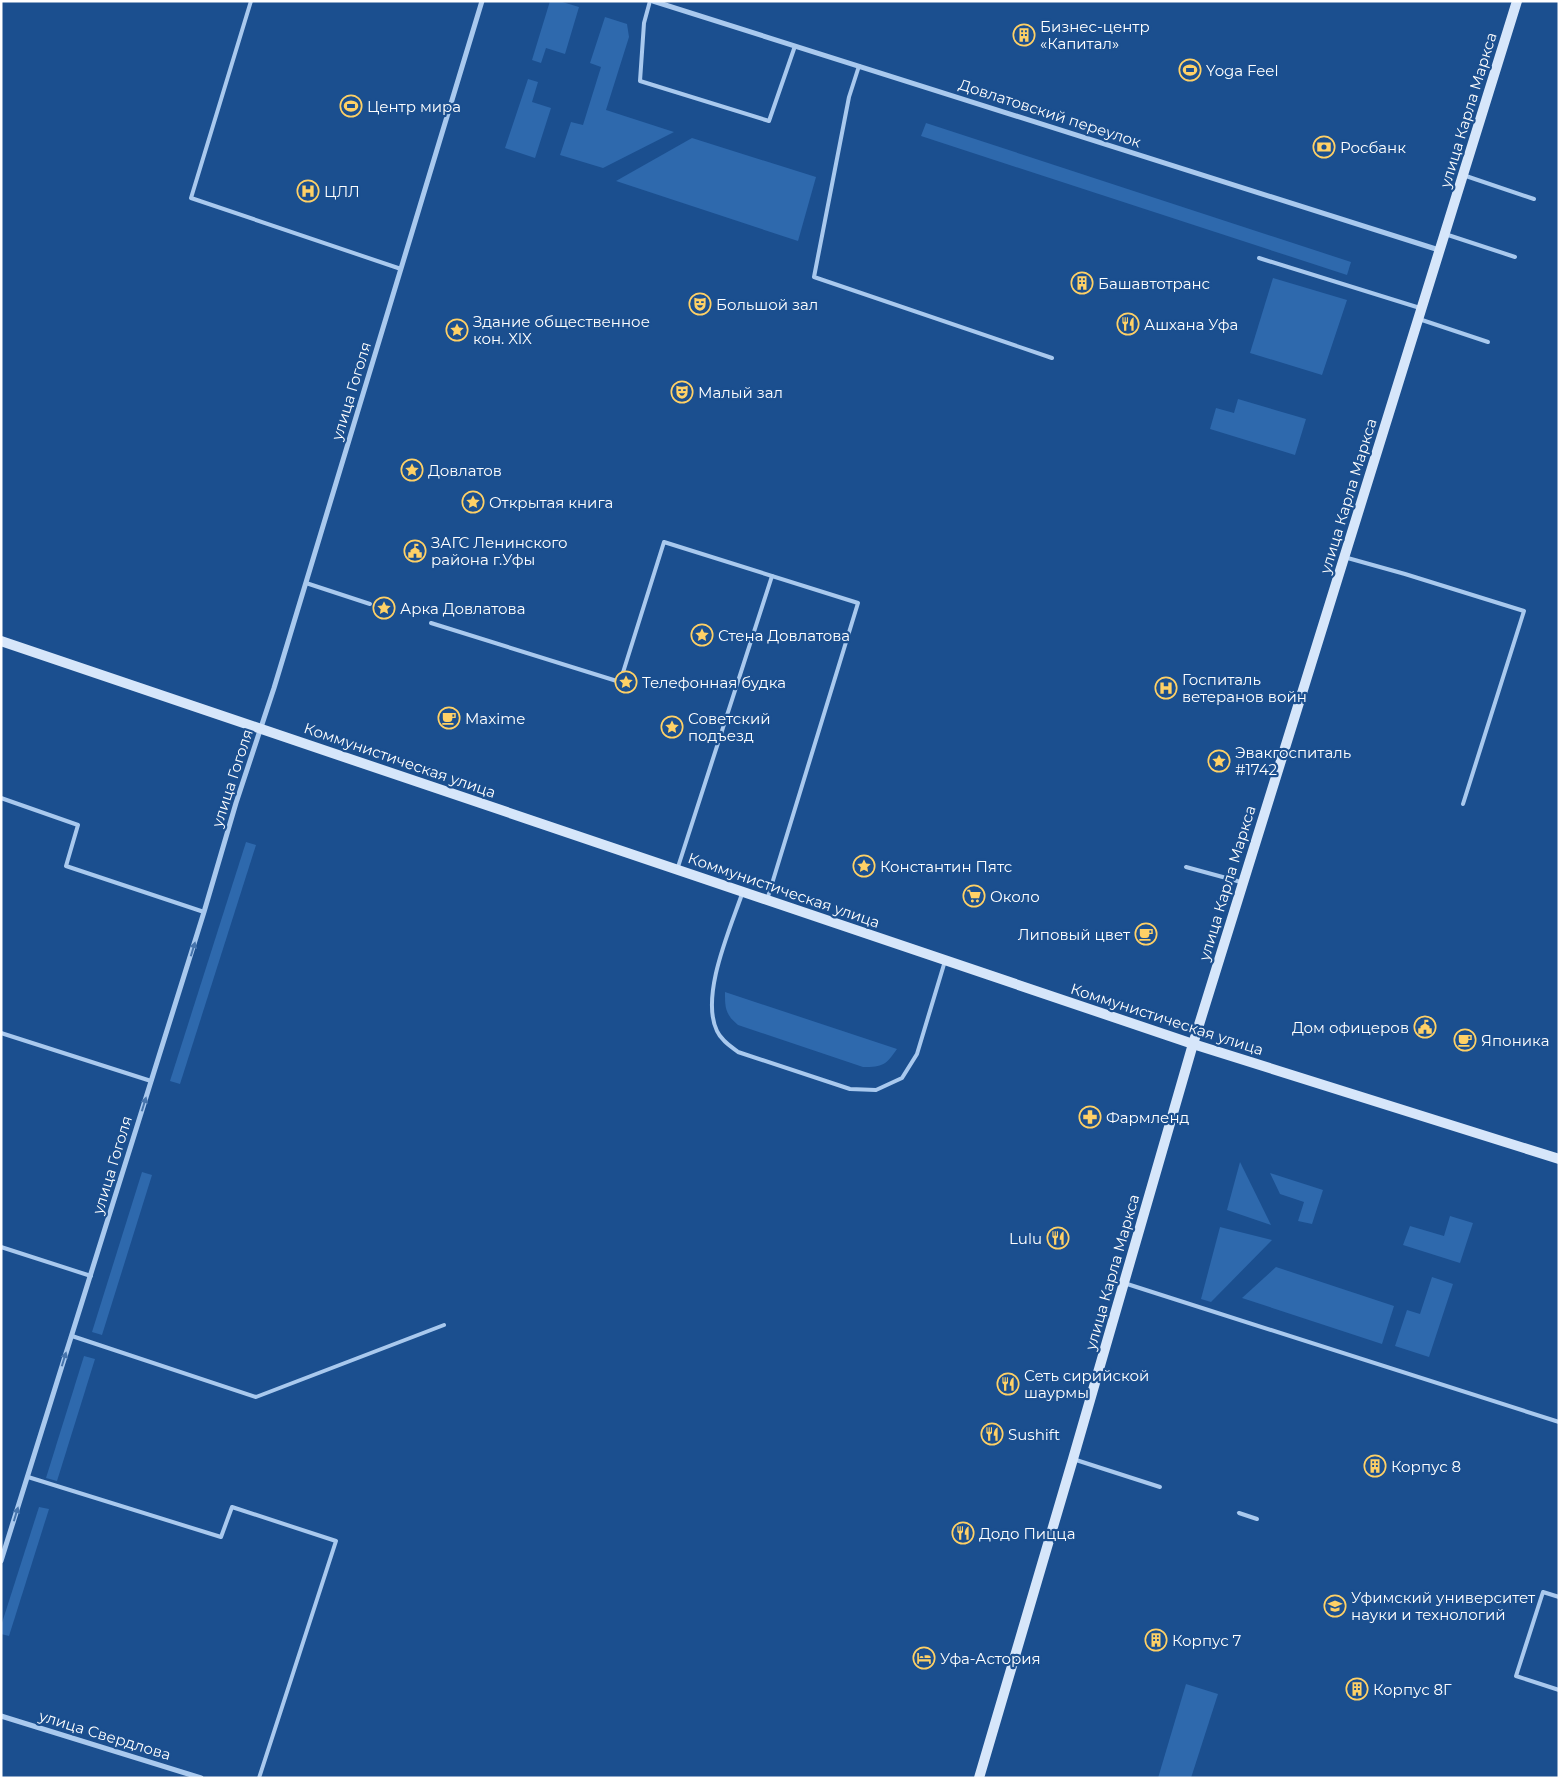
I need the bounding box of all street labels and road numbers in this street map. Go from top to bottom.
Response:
street label: улица Карла Маркса [1435,30,1501,191]
street label: Довлатовский переулок [957,75,1144,152]
street label: улица Гоголя [327,339,375,443]
street label: улица Карла Маркса [1315,416,1381,577]
street label: Коммунистическая улица [302,718,498,802]
street label: улица Гоголя [207,727,257,830]
street label: улица Карла Маркса [1194,803,1260,964]
street label: Коммунистическая улица [686,848,882,932]
street label: Коммунистическая улица [1068,979,1266,1059]
street label: улица Гоголя [88,1113,136,1217]
street label: улица Карла Маркса [1080,1192,1143,1353]
street label: улица Свердлова [36,1706,173,1764]

